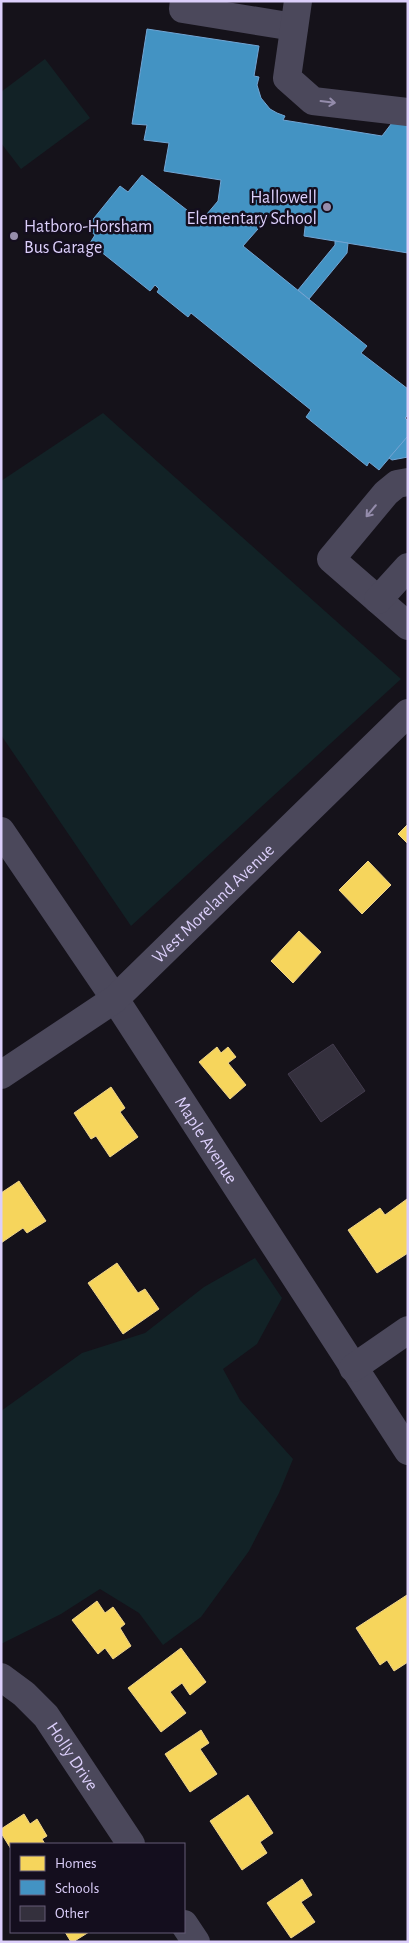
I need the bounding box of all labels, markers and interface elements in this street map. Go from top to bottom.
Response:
one-way arrow [319,97,335,107]
place label: Hallowell Elementary School [187,189,317,228]
marker: Hallowell Elementary School [321,201,333,213]
place label: Hatboro-Horsham Bus Garage [24,218,153,257]
marker: Hatboro-Horsham Bus Garage [8,230,20,242]
one-way arrow [366,504,377,517]
street label: West Moreland Avenue [149,841,278,967]
street label: Maple Avenue [171,1094,240,1187]
street label: Holly Drive [43,1719,101,1794]
legend [10,1843,185,1933]
text: Homes [55,1856,97,1871]
text: Schools [55,1881,99,1896]
text: Other [55,1906,89,1921]

